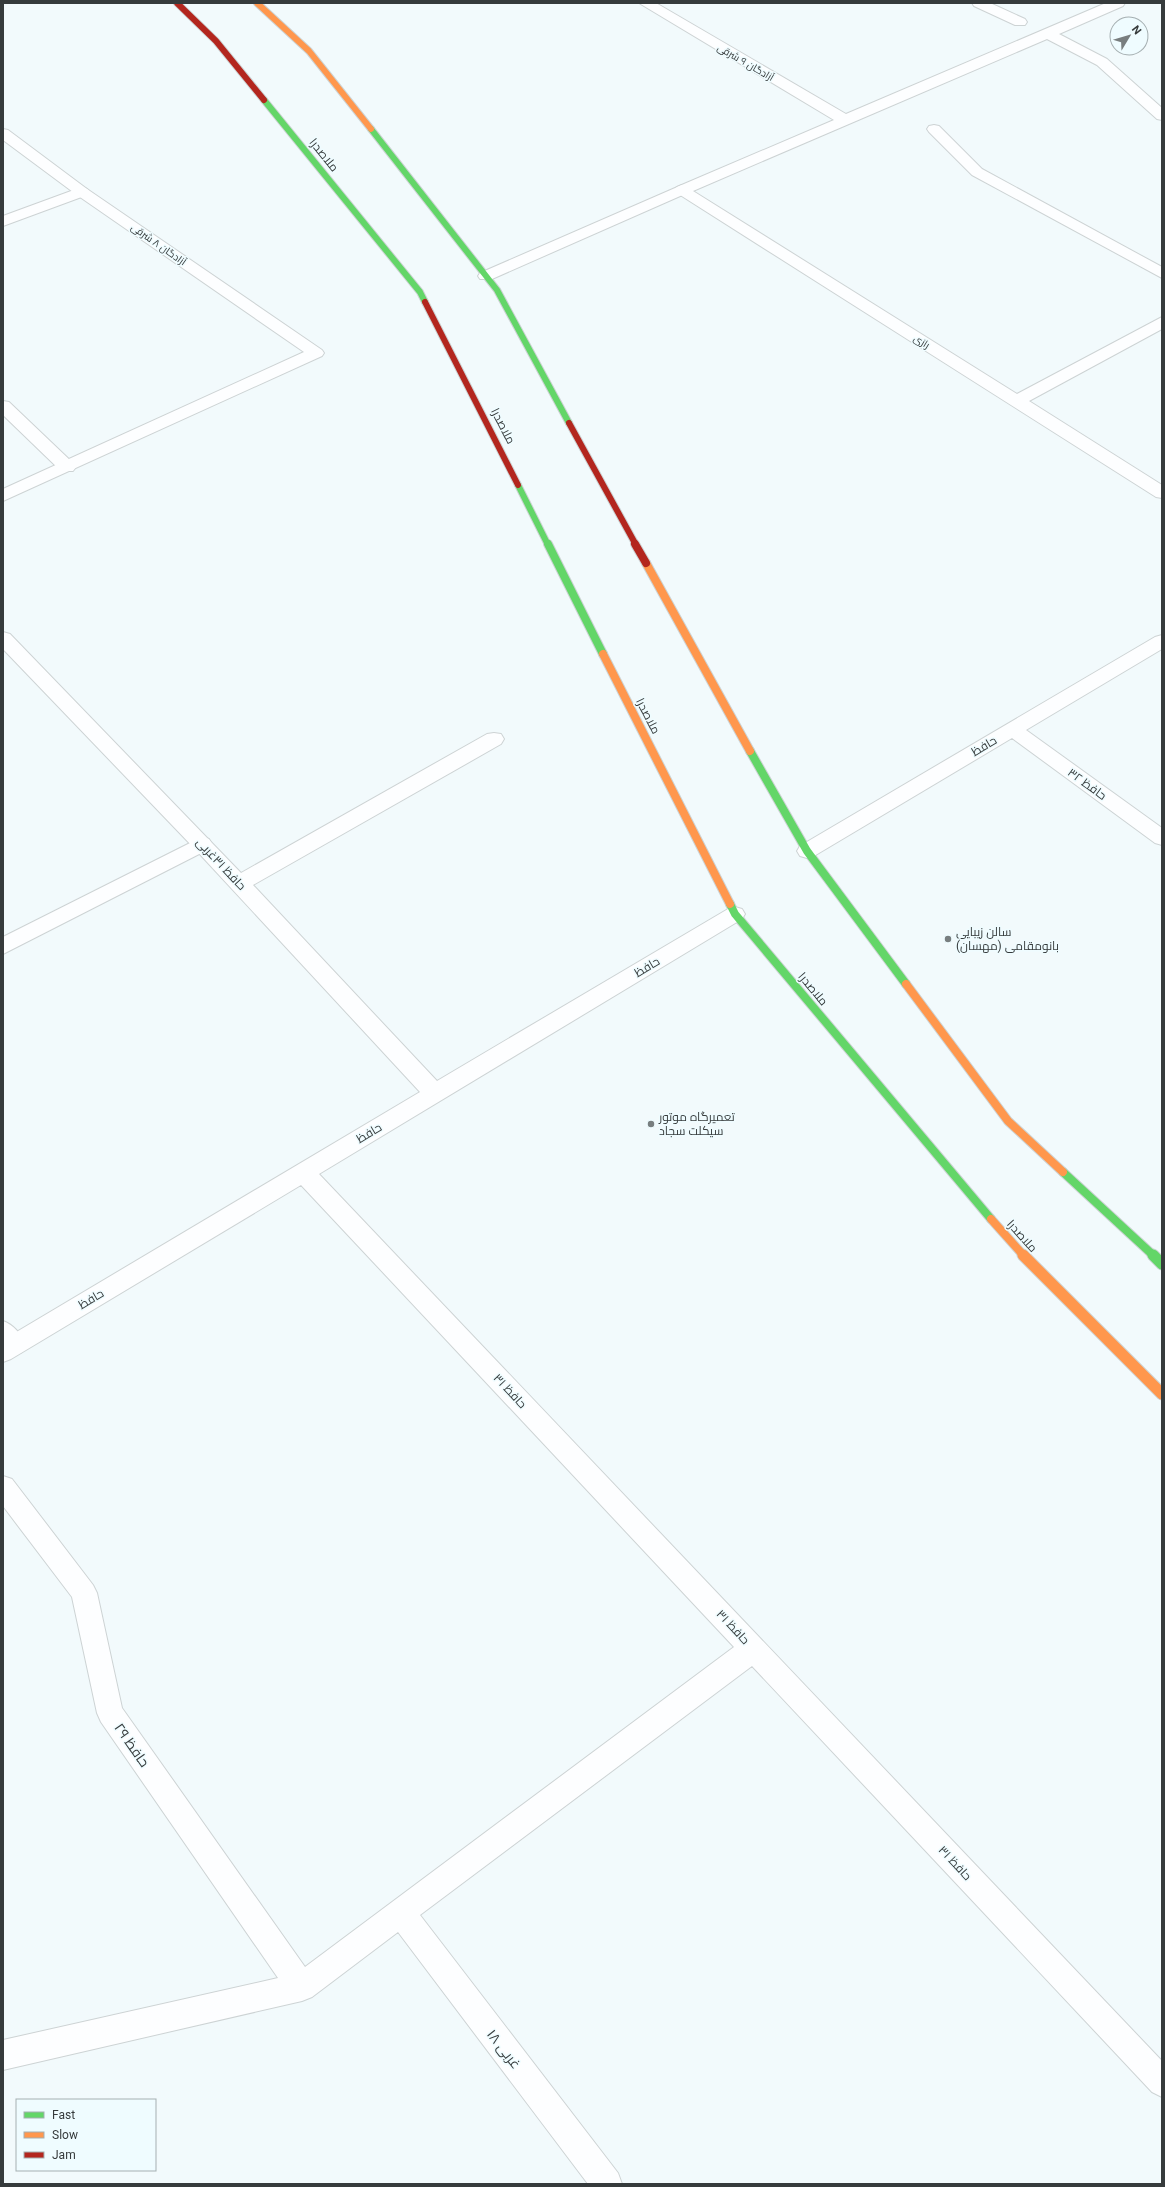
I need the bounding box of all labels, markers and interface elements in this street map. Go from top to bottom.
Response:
north arrow [1109,16,1149,56]
text: N [1129,23,1144,37]
street label: آزادگان ۹ شرقی [715,42,776,84]
street label: ملاصدرا [306,136,342,174]
street label: آزادگان ۸ شرقی [129,221,189,268]
street label: رازی [911,332,932,351]
street label: ملاصدرا [488,406,518,446]
street label: ملاصدرا [633,696,663,736]
street label: حافظ [969,733,999,759]
street label: حافظ ۳۲ [1065,765,1109,803]
street label: حافظ ۳۱غربی [193,835,249,893]
place label: سالن زیبایی بانومقامی (مهسان) [956,925,1059,953]
marker: سالن زیبایی بانومقامی (مهسان) [943,934,953,944]
street label: حافظ [632,954,662,980]
street label: ملاصدرا [795,970,831,1008]
place label: تعمیرگاه موتور سیکلت سجاد [658,1110,735,1138]
marker: تعمیرگاه موتور سیکلت سجاد [646,1119,656,1129]
street label: حافظ [354,1120,384,1146]
street label: ملاصدرا [1004,1217,1040,1255]
street label: حافظ [76,1286,106,1312]
street label: حافظ ۳۱ [491,1371,529,1411]
street label: حافظ ۳۱ [714,1607,752,1647]
street label: حافظ ۲۹ [111,1720,153,1770]
street label: حافظ ۳۱ [936,1843,974,1883]
street label: ۱۸ غربی [484,2026,524,2072]
legend [16,2099,156,2171]
text: Fast [52,2108,75,2122]
text: Slow [52,2128,78,2142]
text: Jam [52,2148,76,2162]

